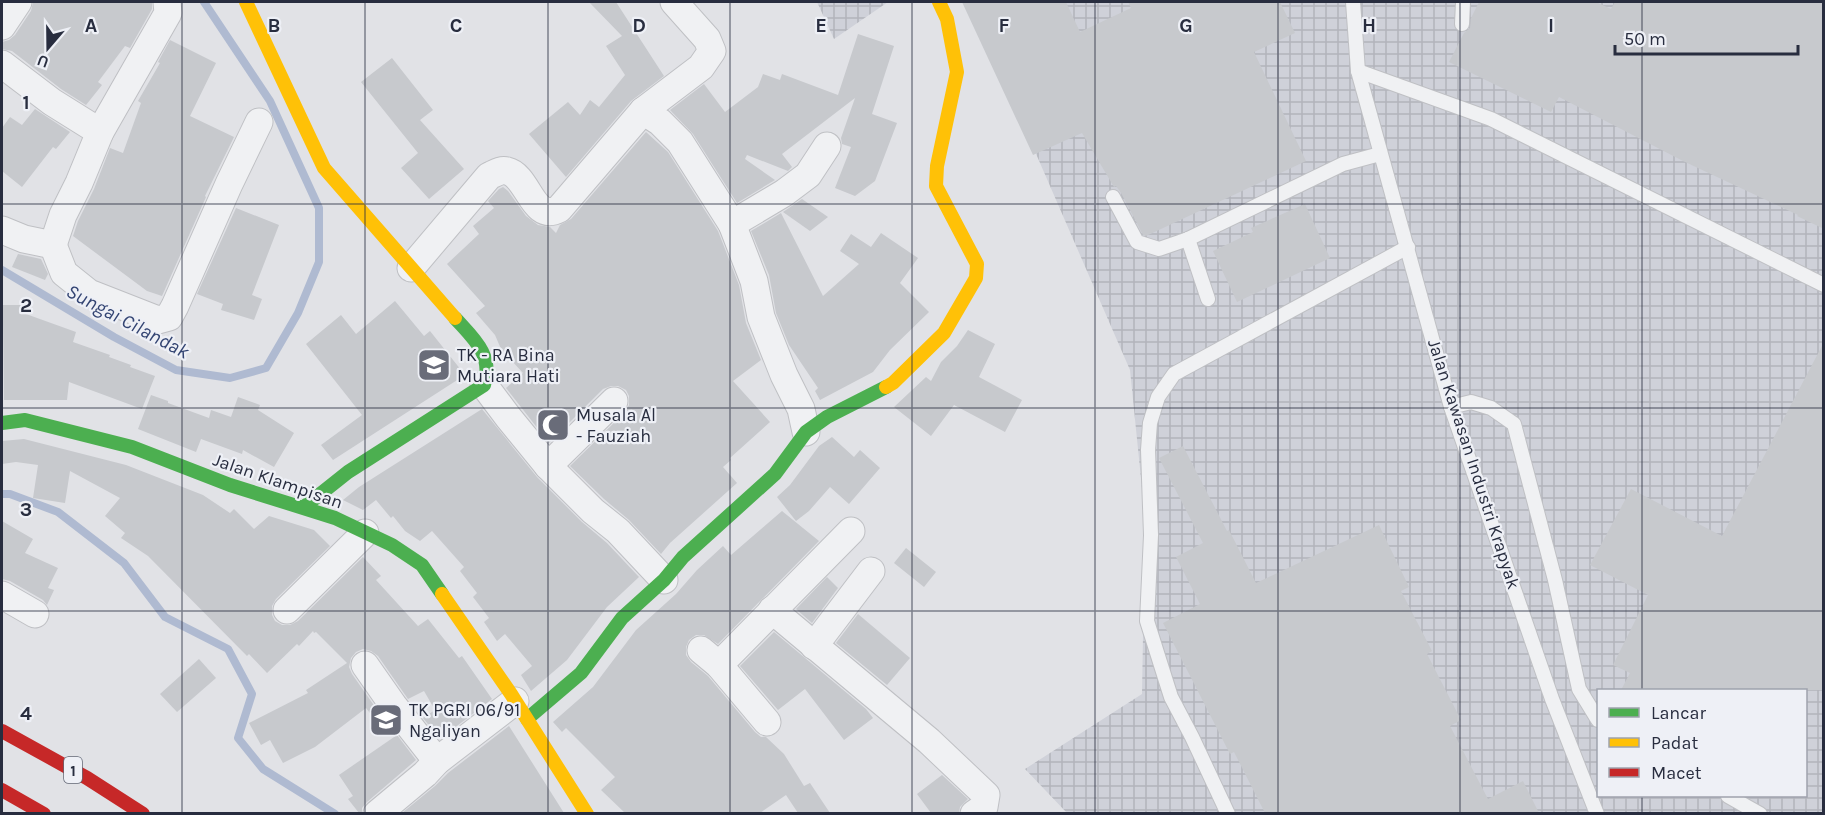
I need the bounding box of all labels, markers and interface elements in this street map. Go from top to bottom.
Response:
text: A [85,14,98,37]
text: B [268,14,280,37]
text: C [450,14,462,37]
text: D [632,14,646,37]
text: E [815,14,827,37]
text: F [999,14,1010,37]
text: G [1179,14,1193,37]
text: H [1362,14,1376,37]
text: I [1548,14,1554,37]
north arrow [18,18,78,78]
scale bar [1615,18,1798,56]
text: 50 m [1624,28,1666,50]
text: U [35,51,51,72]
text: 1 [22,91,30,114]
water label: Sungai Cilandak [62,279,194,364]
text: 2 [20,294,32,317]
street label: Jalan Kawasan Industri Krapyak [1423,336,1525,592]
place label: TK - RA Bina Mutiara Hati [457,344,560,387]
school or university icon: TK - RA Bina Mutiara Hati [416,347,452,383]
place label: Musala Al - Fauziah [576,404,656,447]
mosque icon: Musala Al - Fauziah [535,407,571,443]
street label: Jalan Klampisan [210,448,346,514]
text: 3 [20,498,32,521]
legend [1597,689,1807,797]
place label: TK PGRI 06/91 Ngaliyan [409,699,520,742]
text: 4 [20,702,32,725]
school or university icon: TK PGRI 06/91 Ngaliyan [368,702,404,738]
text: Lancar [1651,702,1706,724]
text: Padat [1651,732,1698,754]
road number: 1 [64,757,82,783]
text: Macet [1651,762,1702,784]

